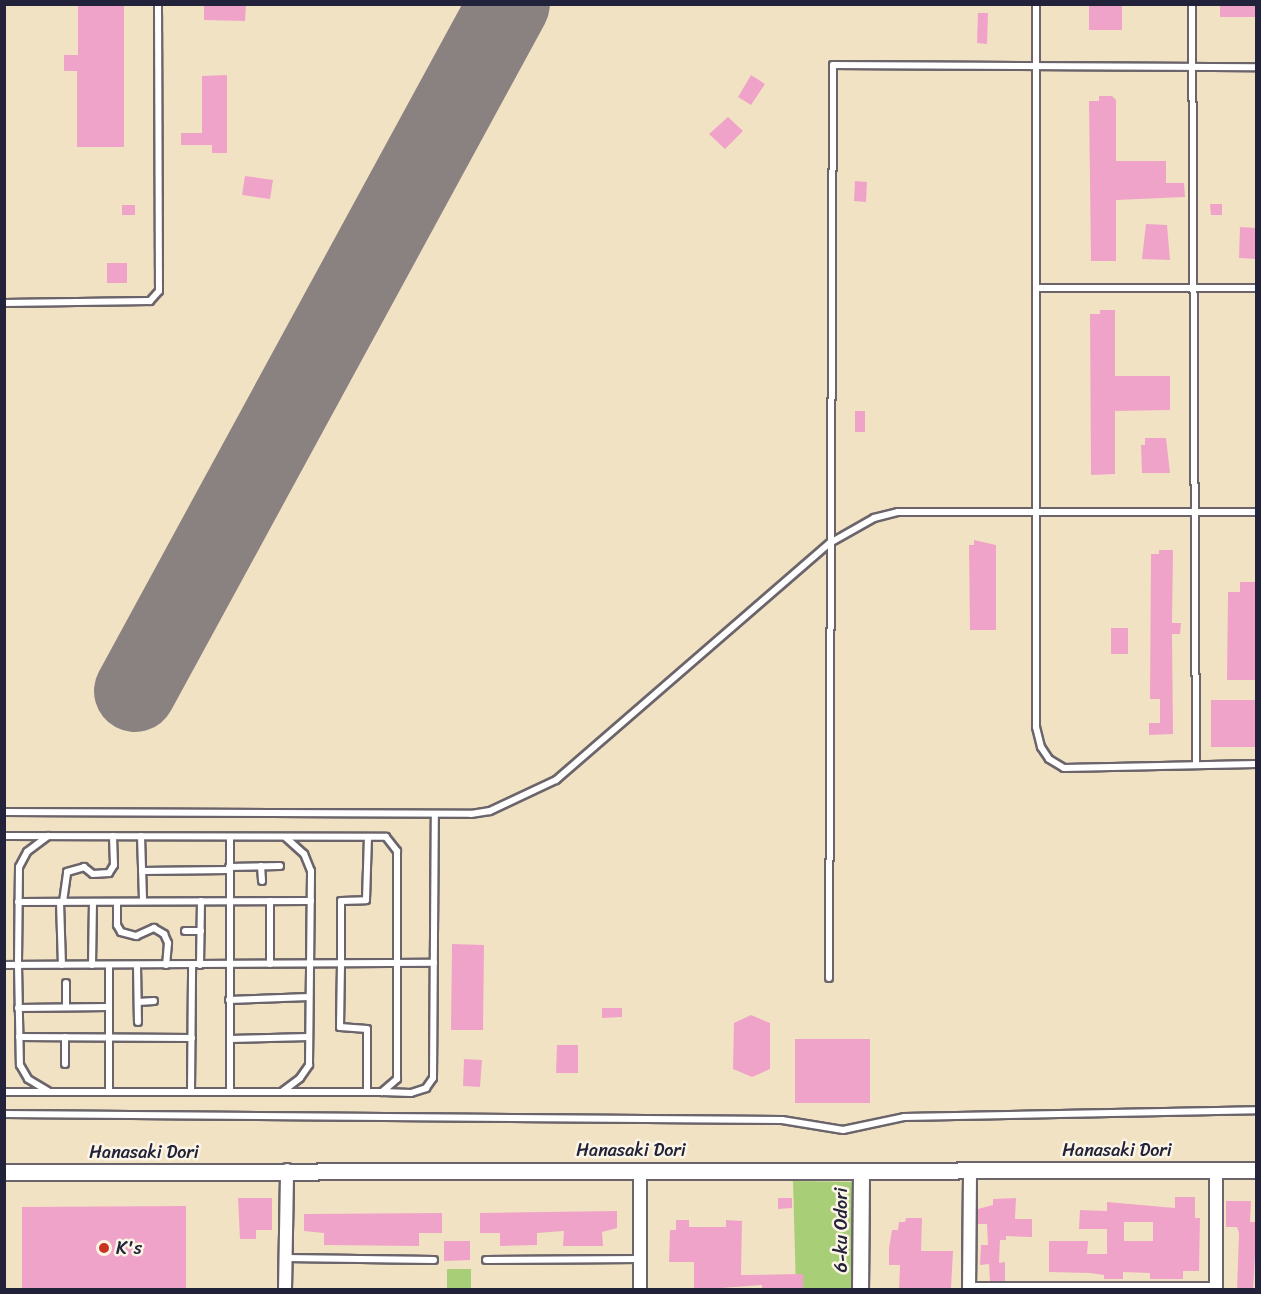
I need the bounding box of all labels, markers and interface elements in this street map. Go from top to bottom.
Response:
street label: Hanasaki Dori [576,1139,686,1161]
street label: Hanasaki Dori [1062,1139,1172,1161]
street label: Hanasaki Dori [89,1141,199,1163]
street label: 6-ku Odori [830,1187,852,1273]
place label: K's [116,1237,142,1259]
marker: K's [97,1241,111,1255]

